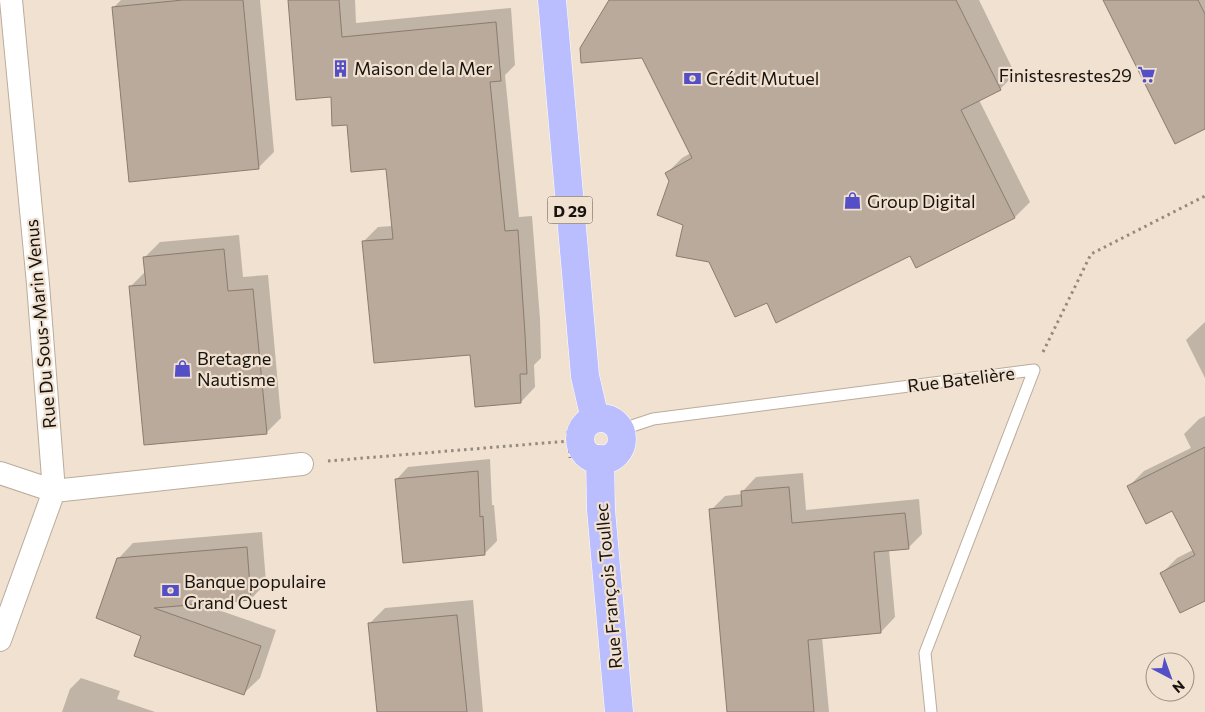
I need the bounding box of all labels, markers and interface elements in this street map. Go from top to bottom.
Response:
place label: Maison de la Mer [354,57,492,79]
building icon: Maison de la Mer [330,58,350,78]
place label: Finistesrestes29 [999,64,1132,86]
supermarket icon: Finistesrestes29 [1136,65,1156,85]
place label: Crédit Mutuel [706,67,819,89]
bank icon: Crédit Mutuel [682,68,702,88]
place label: Group Digital [867,190,976,212]
shop icon: Group Digital [843,191,863,211]
road number: D 29 [548,196,592,224]
street label: Rue Du Sous-Marin Venus [20,218,60,430]
place label: Bretagne Nautisme [197,347,275,390]
shop icon: Bretagne Nautisme [173,358,193,378]
street label: Rue Batelière [906,362,1016,396]
street label: Rue François Toullec [590,502,626,670]
place label: Banque populaire Grand Ouest [184,570,326,613]
bank icon: Banque populaire Grand Ouest [160,581,180,601]
north arrow [1145,652,1195,702]
text: N [1169,677,1188,697]

